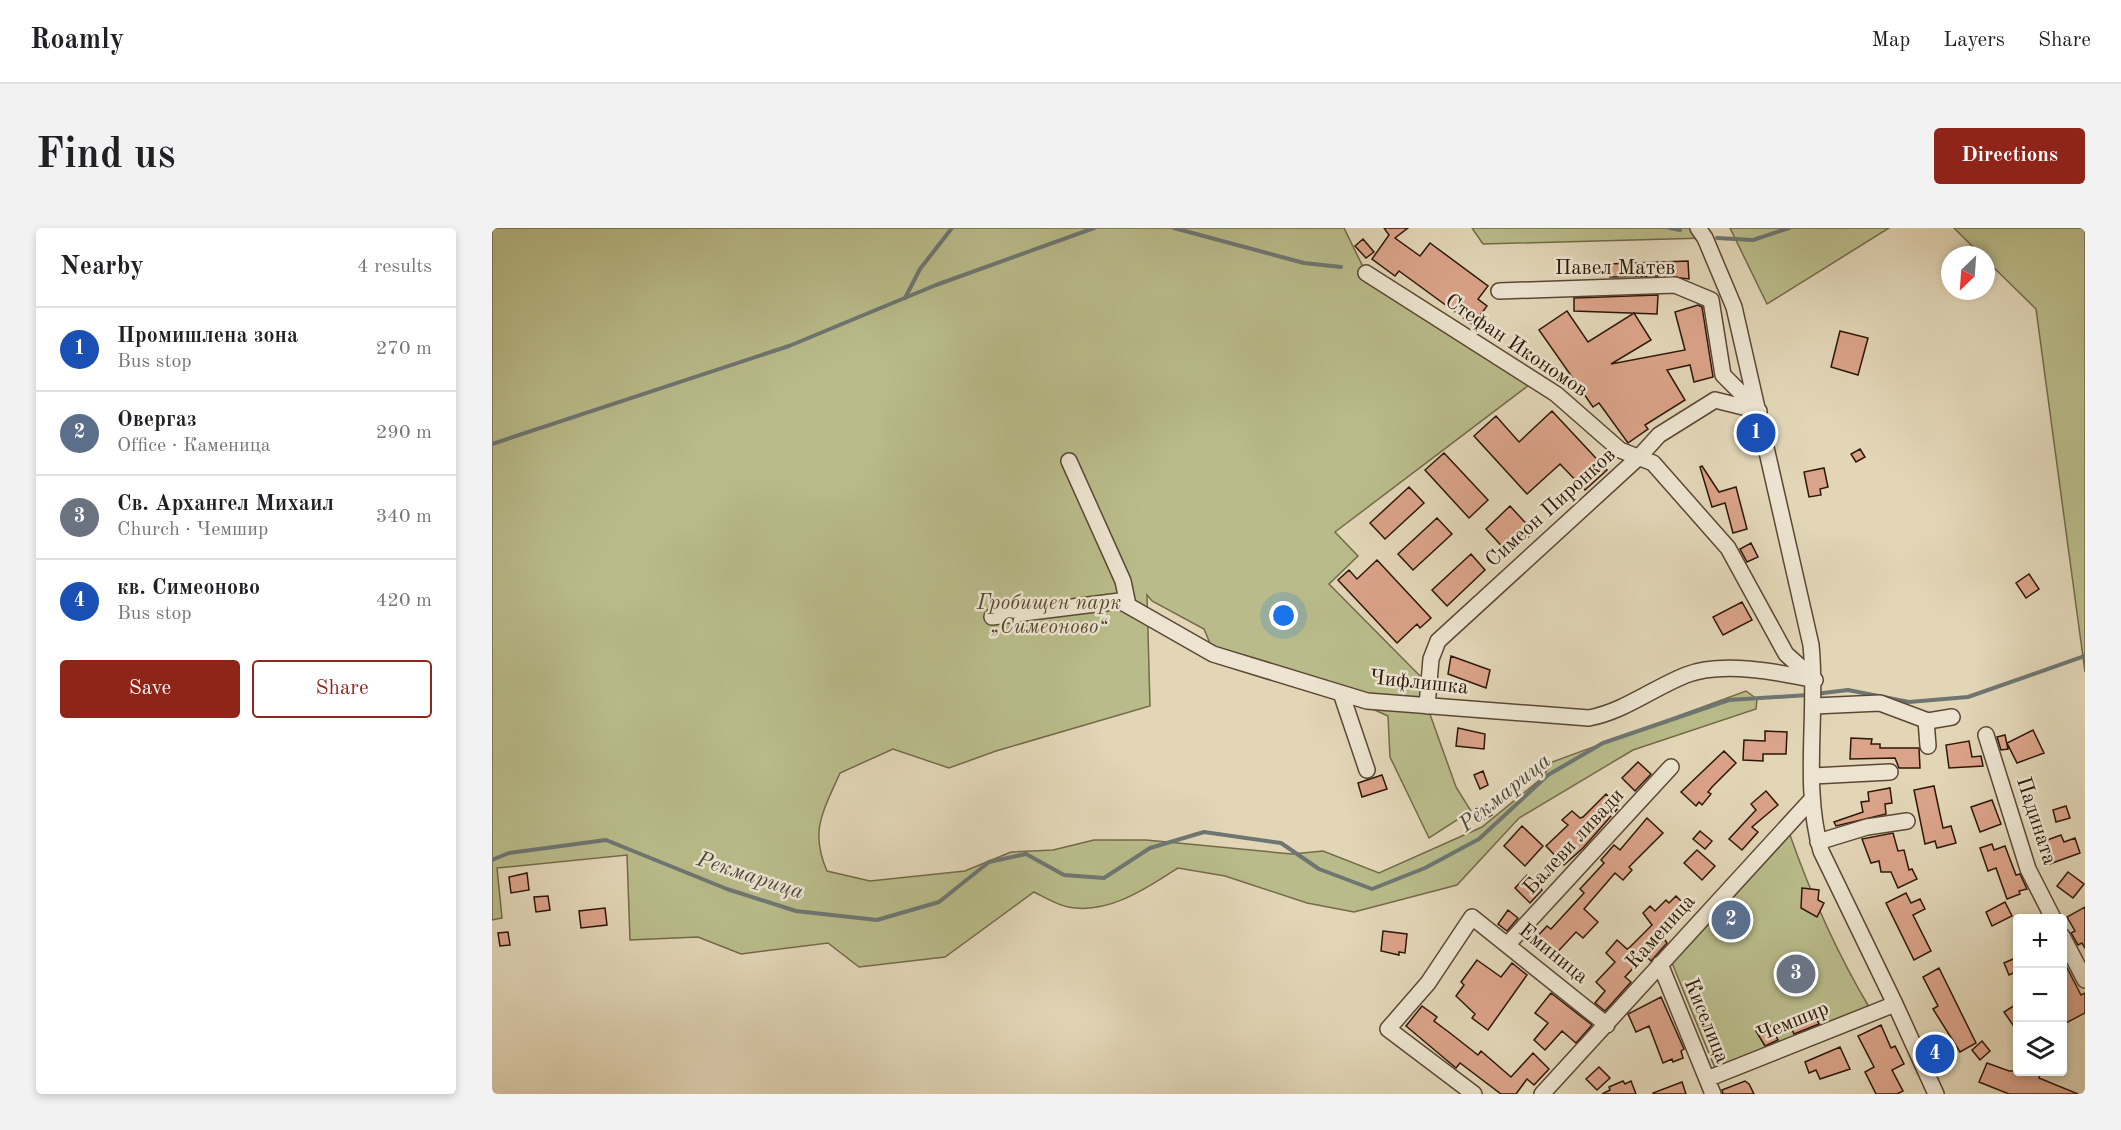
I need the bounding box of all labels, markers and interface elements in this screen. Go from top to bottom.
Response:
text: Roamly [30,27,124,55]
text: Map [1871,30,1910,51]
text: Layers [1943,30,2005,51]
text: Share [2038,30,2091,51]
button: Directions [1934,128,2085,184]
text: Find us [36,135,175,177]
north arrow [1941,246,1995,300]
text: Nearby [60,254,144,280]
text: 4 results [357,257,432,277]
street label: Павел Матев [1555,258,1675,279]
street label: Стефан Икономов [1441,291,1591,401]
text: Промишлена зона [117,325,298,347]
text: 1 [74,339,85,359]
text: 270 m [376,339,432,359]
text: Bus stop [117,352,192,372]
text: Овергаз [117,409,196,431]
pin: 1 [1736,410,1776,456]
text: 2 [74,423,85,443]
text: 290 m [376,423,432,443]
text: Office · Каменица [117,436,271,456]
street label: Симеон Пиронков [1482,444,1620,572]
text: Св. Архангел Михаил [117,493,334,515]
text: 3 [74,507,85,527]
text: 340 m [376,507,432,527]
text: Church · Чемшир [117,520,268,540]
text: кв. Симеоново [117,577,260,599]
text: 4 [74,591,85,611]
text: 420 m [376,591,432,611]
park label: Гробищен парк „Симеоново“ [976,593,1121,638]
your location [1269,601,1298,630]
text: Bus stop [117,604,192,624]
button: Save [60,660,240,718]
button: Share [252,660,432,718]
street label: Чифлишка [1368,667,1470,699]
water label: Рекмарица [1454,749,1555,837]
street label: Падината [2012,775,2060,867]
street label: Балеви ливади [1520,785,1628,899]
water label: Рекмарица [693,848,806,904]
street label: Каменица [1622,891,1700,973]
pin: 2 [1712,898,1750,942]
map controls [2013,914,2067,1076]
button: + [2013,914,2067,968]
street label: Еминица [1514,920,1592,988]
pin: 3 [1776,952,1816,996]
button: − [2013,968,2067,1022]
street label: Киселица [1680,976,1732,1066]
street label: Чемшир [1754,998,1832,1046]
button: layers [2013,1022,2067,1076]
pin: 4 [1916,1032,1954,1076]

